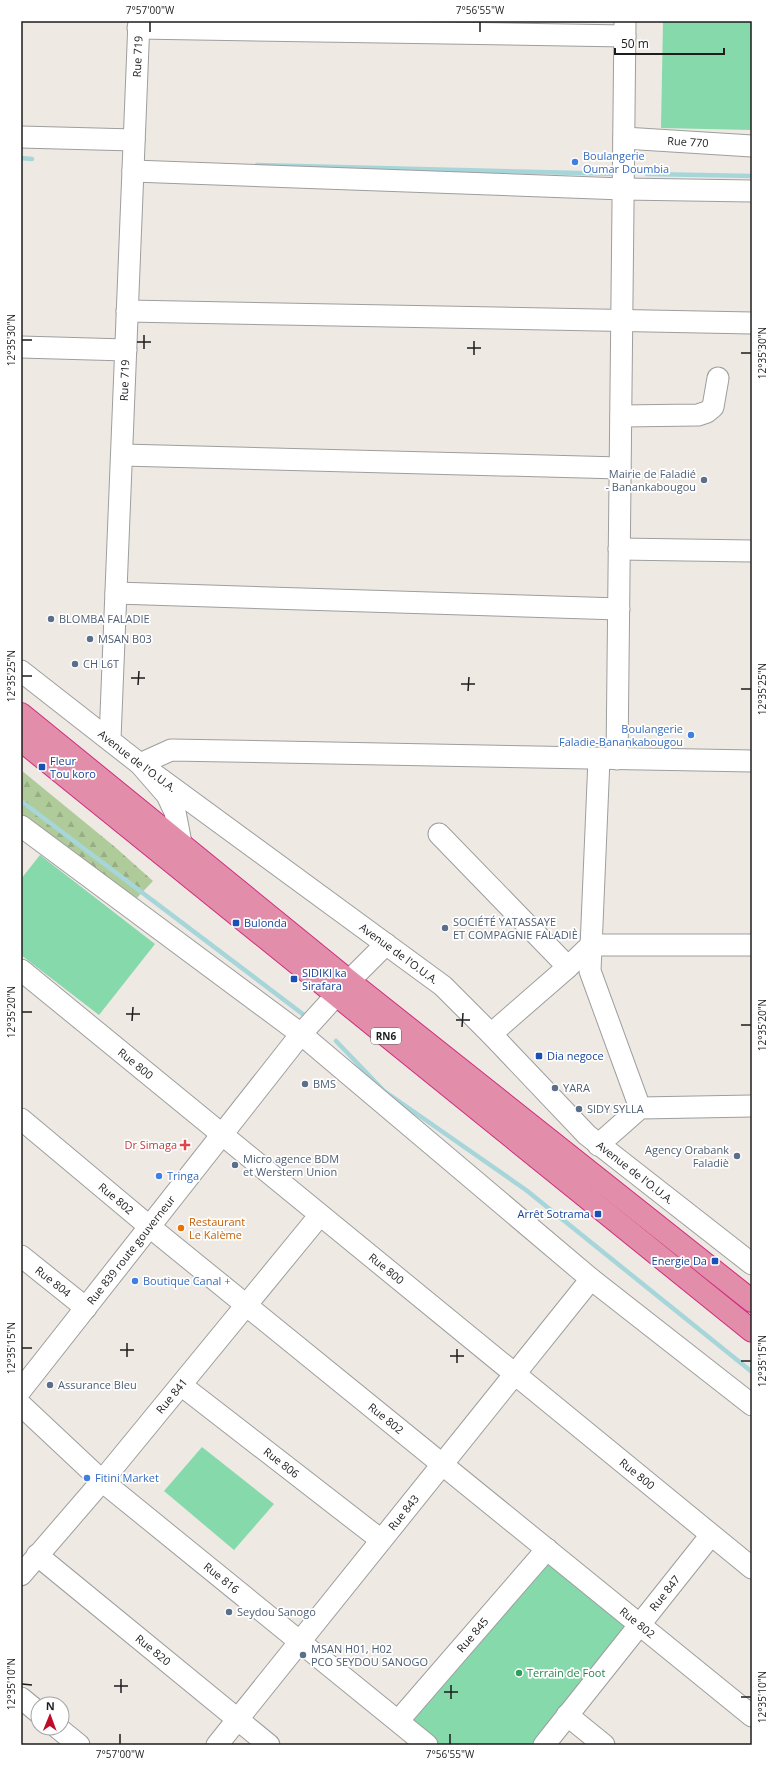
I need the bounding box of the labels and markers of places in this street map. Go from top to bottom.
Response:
place label: Boulangerie Oumar Doumbia [583,148,669,176]
marker: Boulangerie Oumar Doumbia [570,157,580,167]
place label: Mairie de Faladié - Banankabougou [605,466,696,494]
marker: Mairie de Faladié - Banankabougou [699,475,709,485]
place label: BLOMBA FALADIE [59,611,150,626]
marker: BLOMBA FALADIE [46,614,56,624]
place label: MSAN B03 [98,631,152,646]
marker: MSAN B03 [85,634,95,644]
place label: CH L6T [83,656,119,671]
marker: CH L6T [70,659,80,669]
place label: Boulangerie Faladie-Banankabougou [559,721,683,749]
marker: Boulangerie Faladie-Banankabougou [686,730,696,740]
place label: Fleur Tou koro [50,753,96,781]
marker: Fleur Tou koro [37,762,47,772]
place label: SOCIÉTÉ YATASSAYE ET COMPAGNIE FALADIÈ [453,914,578,942]
place label: Bulonda [244,915,287,930]
marker: Bulonda [231,918,241,928]
marker: SOCIÉTÉ YATASSAYE ET COMPAGNIE FALADIÈ [440,923,450,933]
place label: SIDIKI ka Sirafara [302,965,347,993]
marker: SIDIKI ka Sirafara [289,974,299,984]
place label: Dia negoce [547,1048,604,1063]
marker: Dia negoce [534,1051,544,1061]
place label: BMS [313,1076,336,1091]
marker: BMS [300,1079,310,1089]
place label: YARA [563,1080,590,1095]
marker: YARA [550,1083,560,1093]
place label: SIDY SYLLA [587,1101,644,1116]
marker: SIDY SYLLA [574,1104,584,1114]
place label: Dr Simaga [124,1137,177,1152]
marker: Dr Simaga [180,1140,190,1150]
place label: Agency Orabank Faladiè [645,1142,729,1170]
place label: Micro agence BDM et Werstern Union [243,1151,339,1179]
marker: Agency Orabank Faladiè [732,1151,742,1161]
marker: Micro agence BDM et Werstern Union [230,1160,240,1170]
place label: Tringa [167,1168,199,1183]
marker: Tringa [154,1171,164,1181]
place label: Arrêt Sotrama [518,1206,590,1221]
marker: Arrêt Sotrama [593,1209,603,1219]
place label: Restaurant Le Kalème [189,1214,245,1242]
marker: Restaurant Le Kalème [176,1223,186,1233]
place label: Energie Da [652,1253,707,1268]
marker: Energie Da [710,1256,720,1266]
place label: Boutique Canal + [143,1273,231,1288]
marker: Boutique Canal + [130,1276,140,1286]
place label: Assurance Bleu [58,1377,137,1392]
marker: Assurance Bleu [45,1380,55,1390]
place label: Fitini Market [95,1470,159,1485]
marker: Fitini Market [82,1473,92,1483]
place label: Seydou Sanogo [237,1604,316,1619]
marker: Seydou Sanogo [224,1607,234,1617]
place label: MSAN H01, H02 PCO SEYDOU SANOGO [311,1641,428,1669]
marker: MSAN H01, H02 PCO SEYDOU SANOGO [298,1650,308,1660]
place label: Terrain de Foot [527,1665,605,1680]
marker: Terrain de Foot [514,1668,524,1678]

